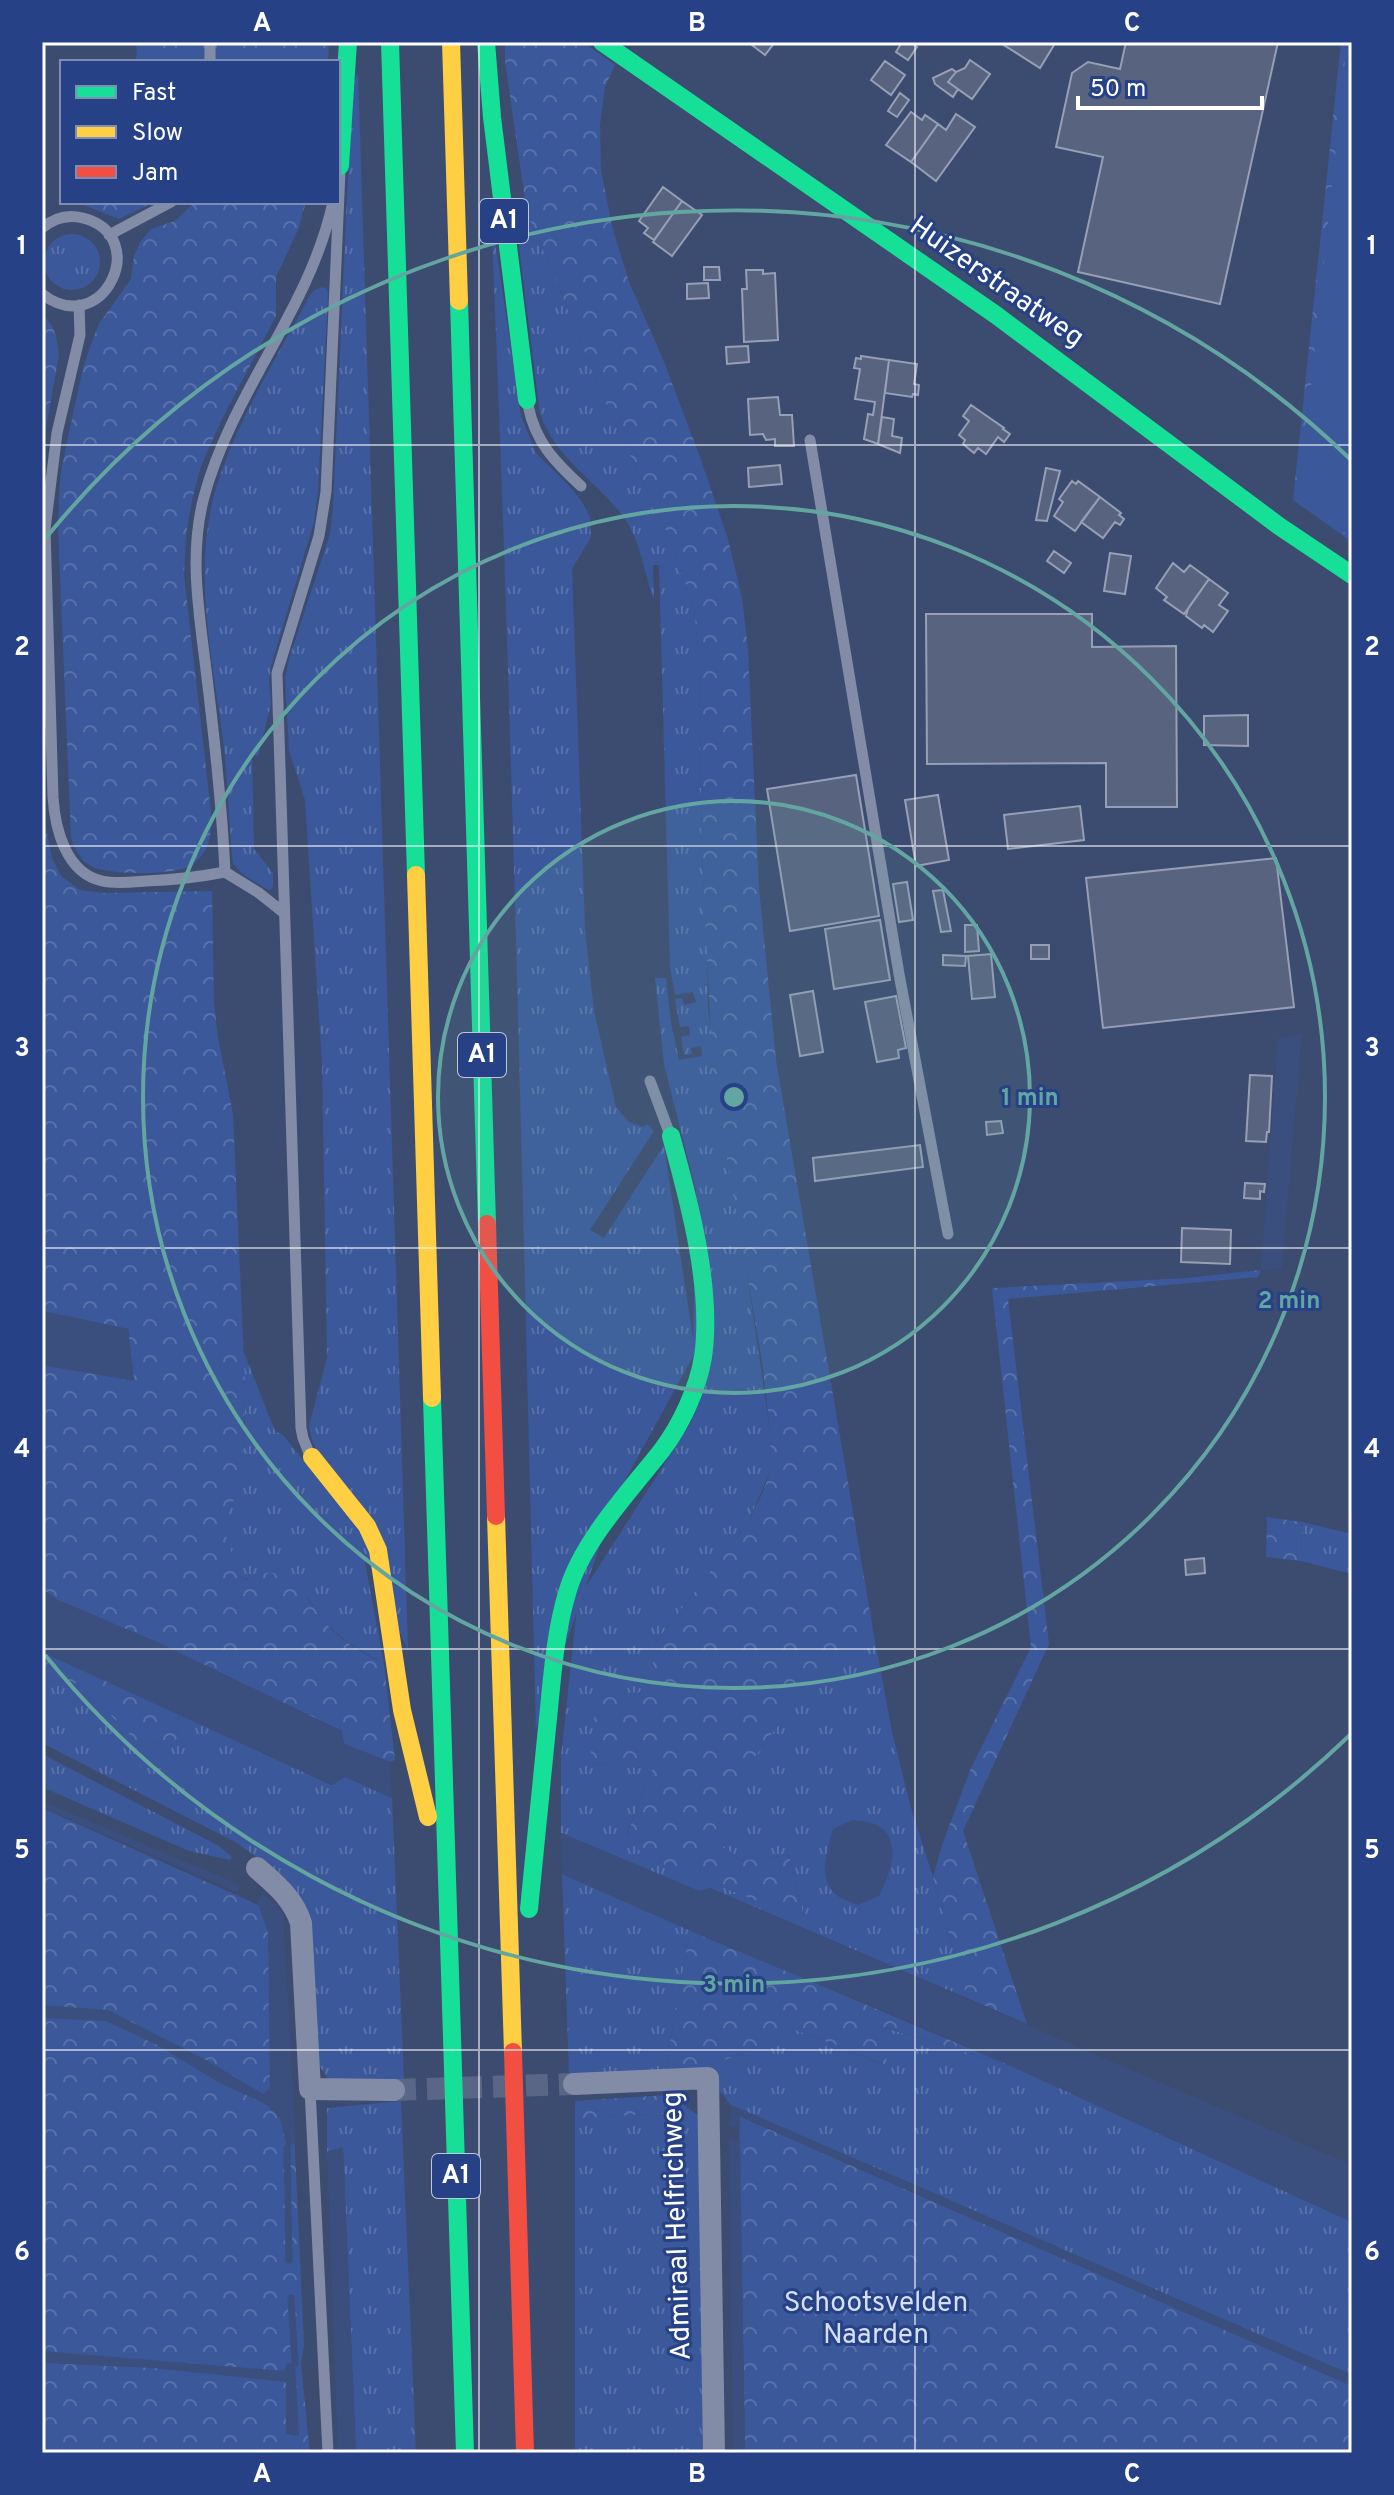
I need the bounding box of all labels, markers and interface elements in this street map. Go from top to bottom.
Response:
text: A [253,8,271,41]
text: B [688,8,706,41]
text: C [1124,8,1140,41]
legend [60,60,340,204]
scale bar [1078,60,1262,110]
text: 50 m [1090,75,1146,105]
text: Fast [132,79,176,109]
text: Slow [132,119,183,149]
text: Jam [132,159,178,189]
road number: A1 [480,199,528,243]
street label: Huizerstraatweg [902,209,1090,357]
text: 1 [17,231,27,264]
text: 1 [1367,231,1377,264]
text: 2 [14,632,30,665]
text: 2 [1364,632,1380,665]
text: 3 [14,1033,30,1066]
road number: A1 [458,1033,506,1077]
text: 3 [1364,1033,1380,1066]
centre of rings [720,1083,748,1111]
text: 1 min [1001,1084,1059,1114]
text: 2 min [1258,1287,1320,1317]
text: 4 [14,1434,30,1467]
text: 4 [1364,1434,1380,1467]
text: 5 [14,1835,30,1868]
text: 5 [1364,1835,1380,1868]
text: 3 min [703,1971,765,2001]
street label: Admiraal Helfrichweg [655,2091,701,2361]
road number: A1 [432,2154,480,2198]
text: 6 [14,2237,30,2270]
text: 6 [1364,2237,1380,2270]
park label: Schootsvelden Naarden [784,2286,968,2354]
text: A [253,2459,271,2492]
text: B [688,2459,706,2492]
text: C [1124,2459,1140,2492]

